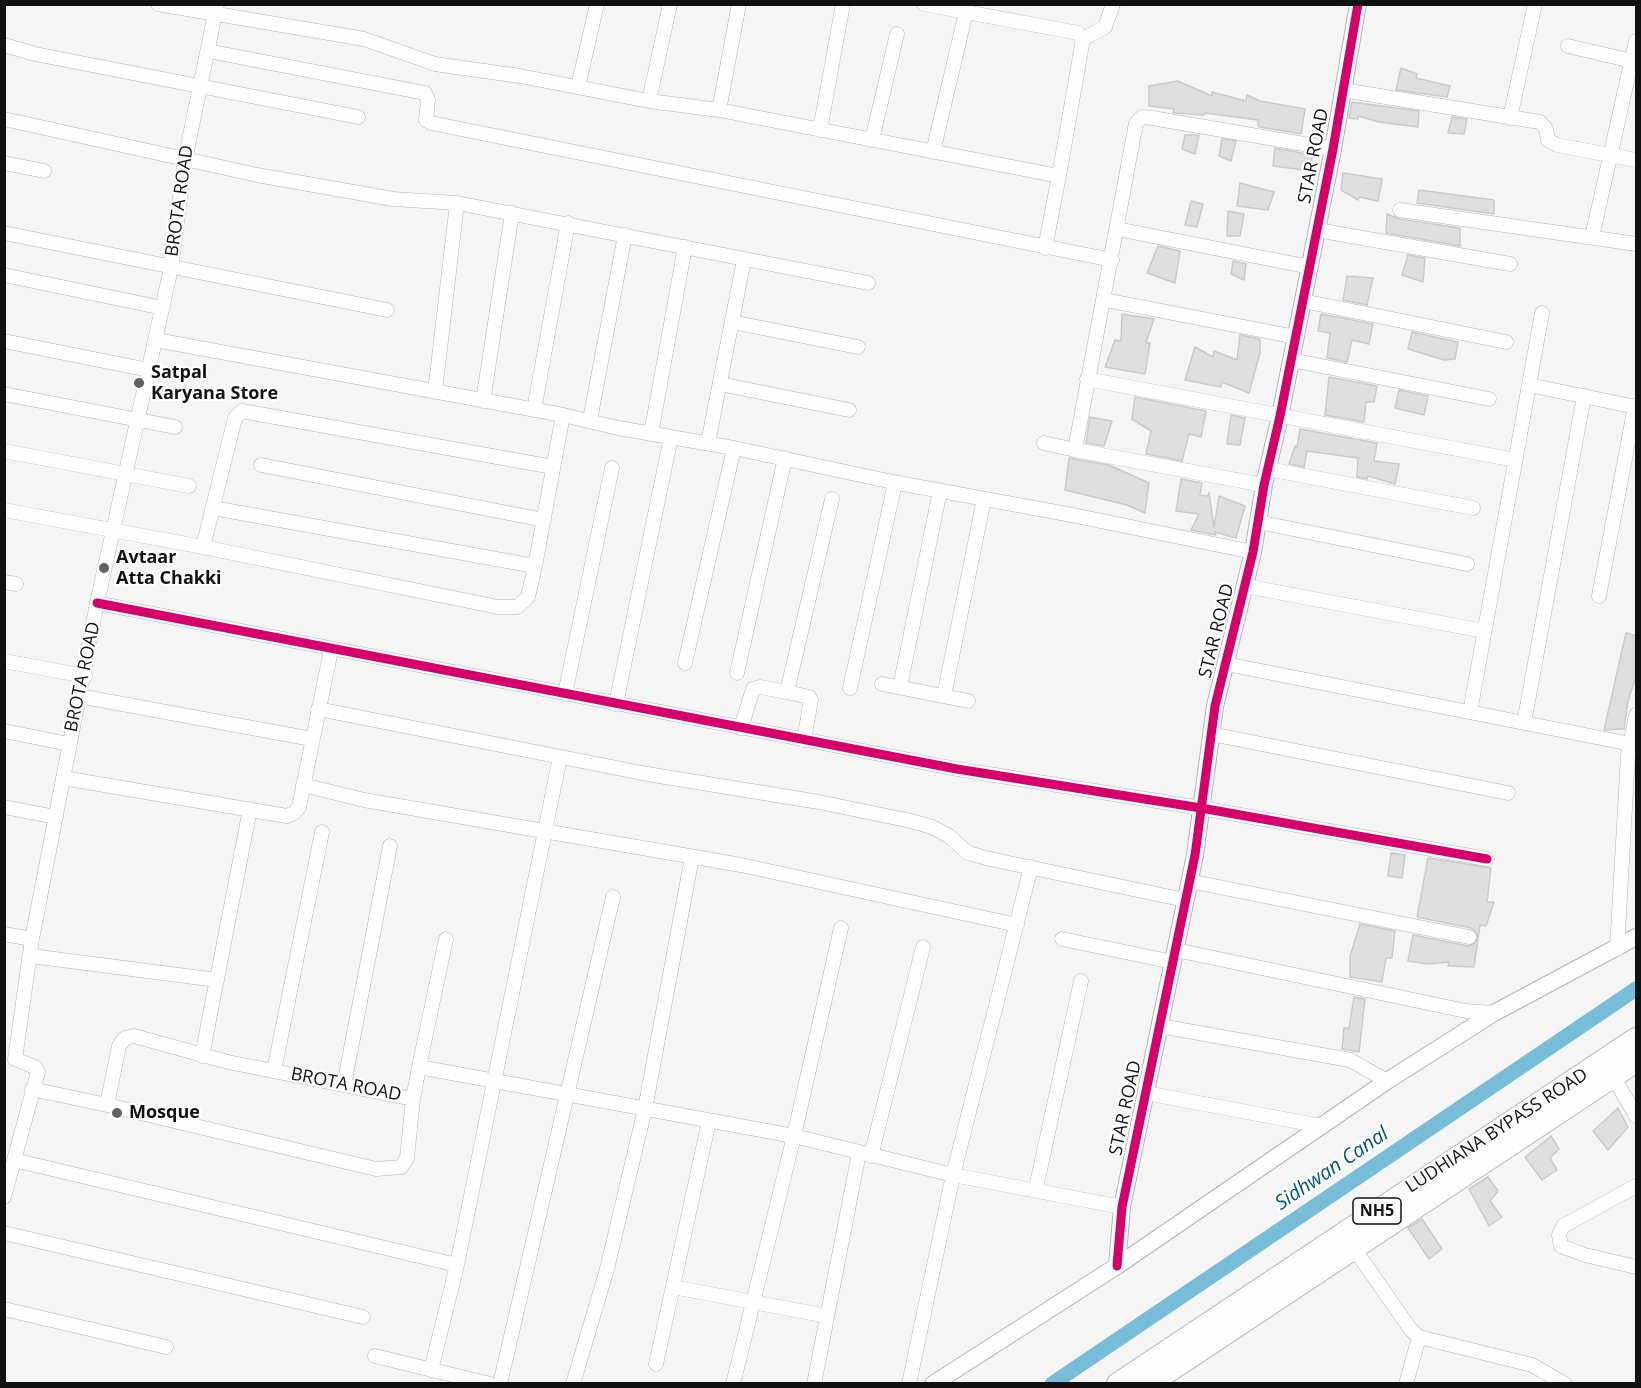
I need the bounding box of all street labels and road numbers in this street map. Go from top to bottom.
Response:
street label: STAR ROAD [1294,107,1334,205]
street label: BROTA ROAD [161,144,199,258]
street label: STAR ROAD [1195,582,1239,680]
street label: BROTA ROAD [61,620,105,734]
street label: STAR ROAD [1105,1059,1147,1157]
street label: BROTA ROAD [289,1064,403,1106]
street label: LUDHIANA BYPASS ROAD [1402,1064,1592,1198]
road number: NH5 [1353,1198,1401,1224]

